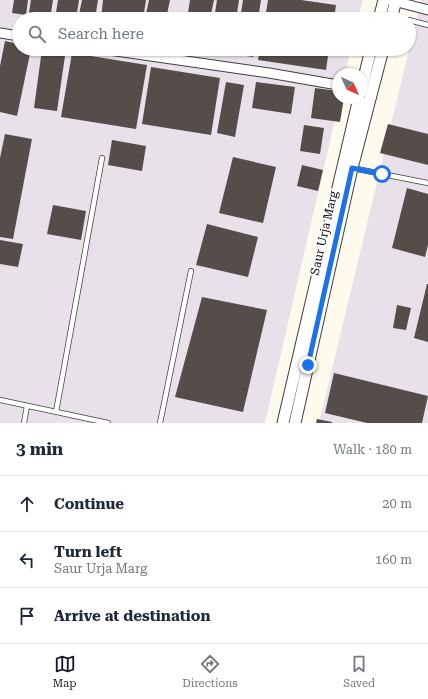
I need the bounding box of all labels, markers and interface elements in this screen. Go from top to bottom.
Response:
search box [12,12,416,56]
icon: search [26,23,48,45]
text: Search here [58,25,144,43]
north arrow [332,68,368,104]
route start [373,165,391,183]
street label: Saur Urja Marg [307,189,341,277]
route end [299,356,317,374]
text: 3 min [16,439,63,459]
text: Walk · 180 m [333,442,412,457]
icon: ahead [16,493,38,515]
text: Continue [54,495,124,513]
text: 20 m [382,496,412,511]
text: Turn left [54,543,122,561]
icon: left [16,549,38,571]
text: 160 m [375,552,412,567]
text: Saur Urja Marg [54,561,147,576]
icon: arrive [16,605,38,627]
text: Arrive at destination [54,607,210,625]
tab: Map [53,653,76,690]
tab: Directions [182,653,237,690]
tab: Saved [343,653,375,690]

